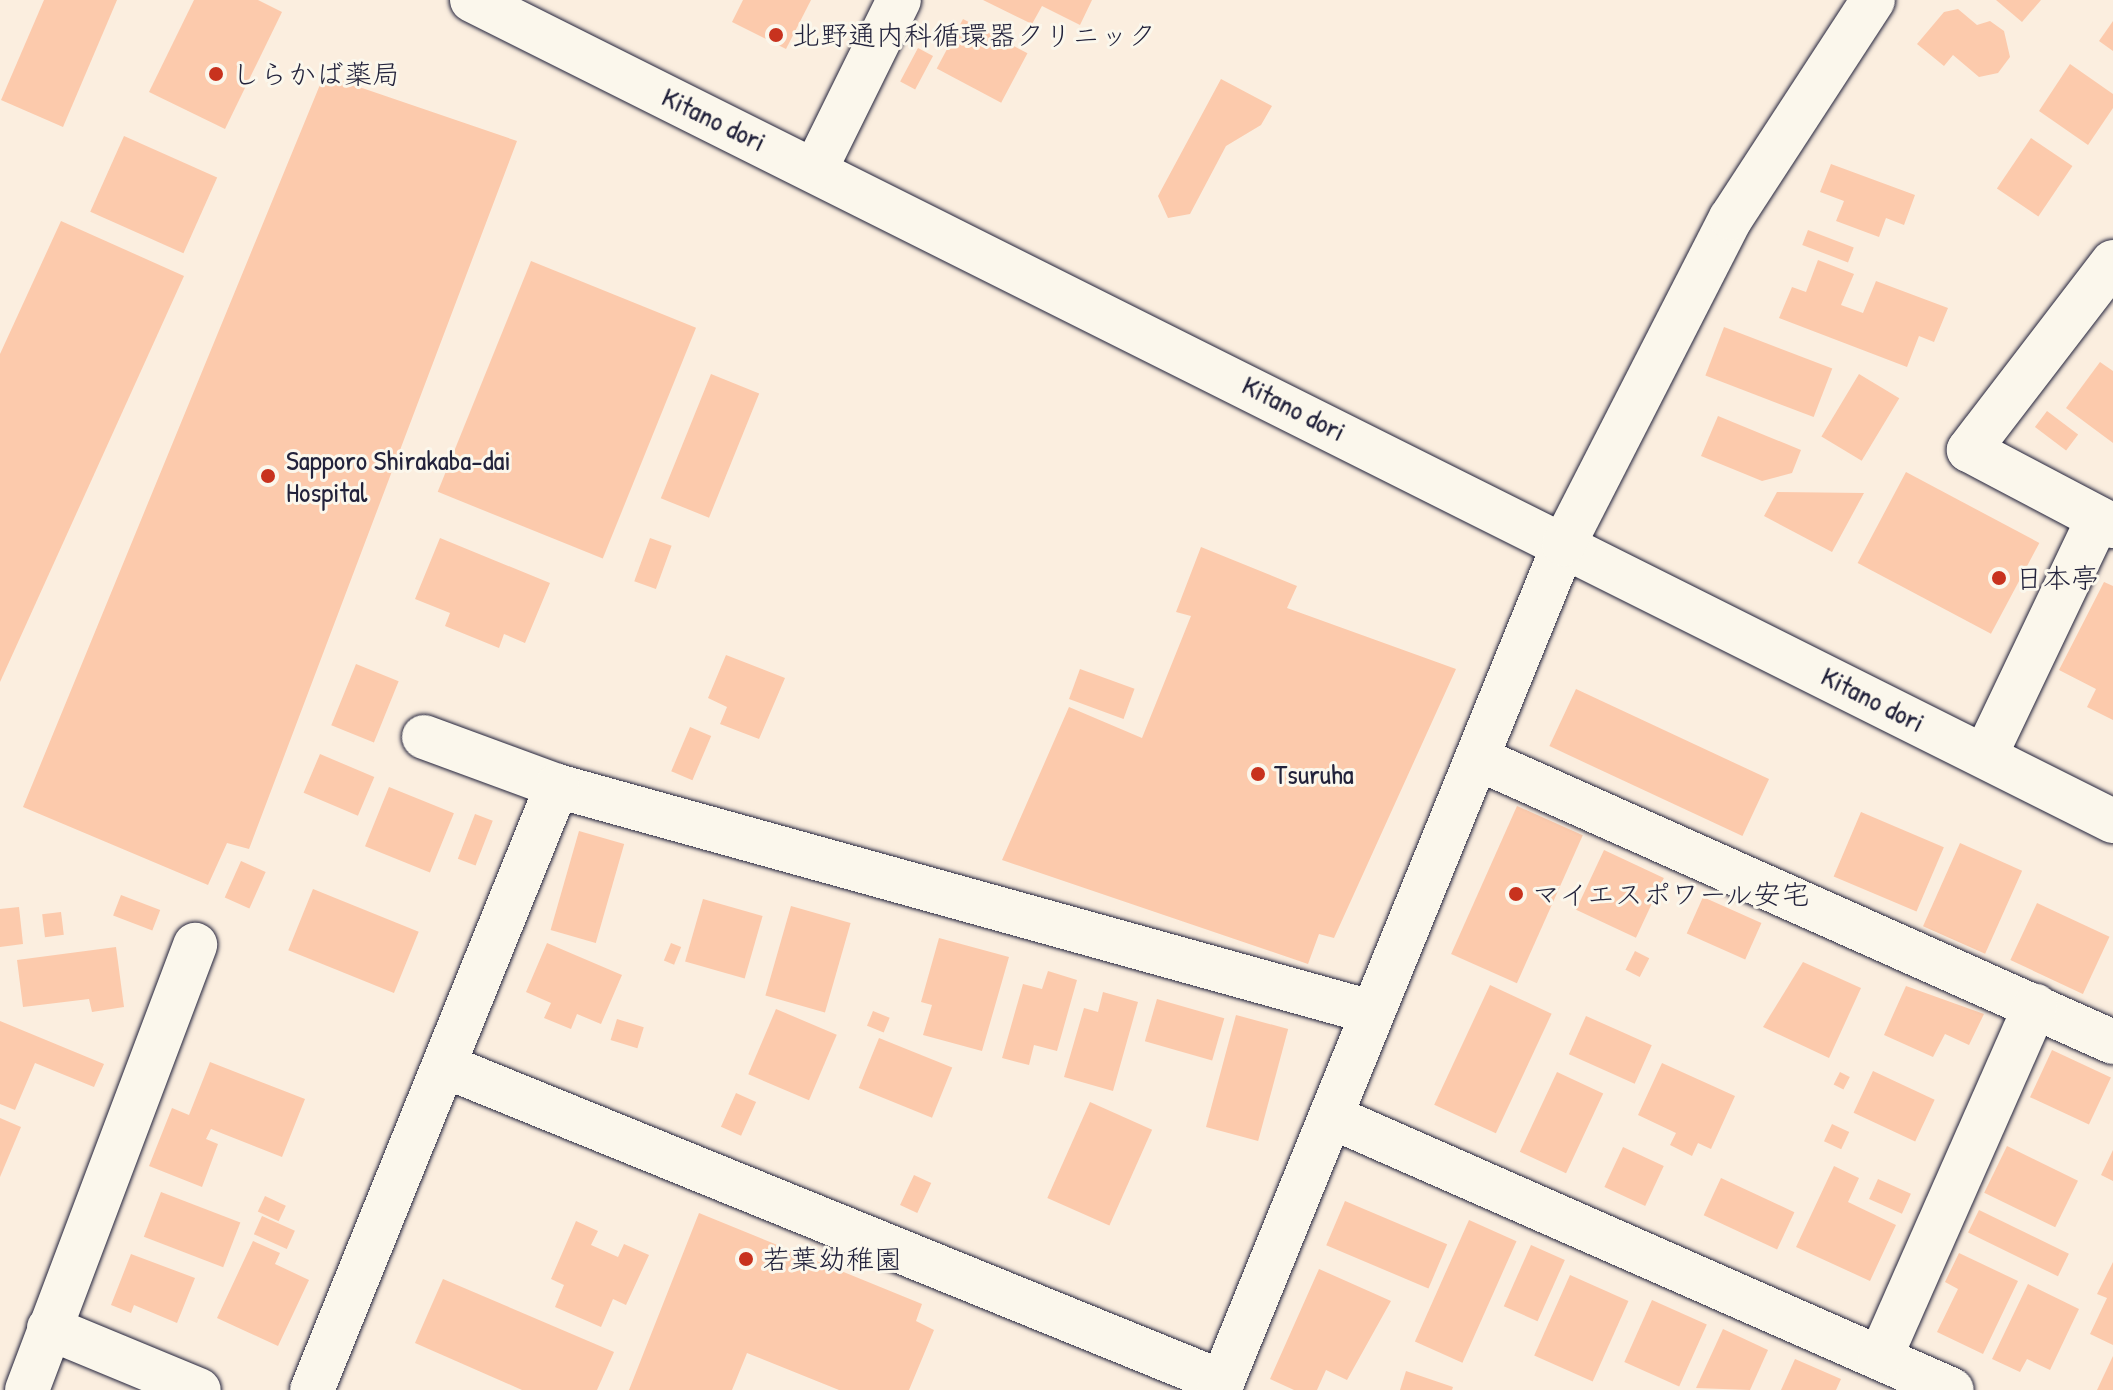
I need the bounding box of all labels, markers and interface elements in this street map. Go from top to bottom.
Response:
place label: 北野通内科循環器クリニック [792,18,1156,52]
marker: 北野通内科循環器クリニック [767,26,785,44]
place label: しらかば薬局 [232,57,400,91]
marker: しらかば薬局 [207,65,225,83]
street label: Kitano dori [657,80,771,158]
street label: Kitano dori [1237,368,1351,448]
place label: Sapporo Shirakaba-dai Hospital [286,443,511,509]
marker: Sapporo Shirakaba-dai Hospital [257,465,279,487]
place label: 日本亭 [2015,561,2099,595]
marker: 日本亭 [1990,569,2008,587]
street label: Kitano dori [1816,659,1930,739]
place label: Tsuruha [1274,757,1354,791]
marker: Tsuruha [1249,765,1267,783]
place label: マイエスポワール安宅 [1532,877,1812,911]
marker: マイエスポワール安宅 [1507,885,1525,903]
place label: 若葉幼稚園 [762,1242,902,1276]
marker: 若葉幼稚園 [737,1250,755,1268]

